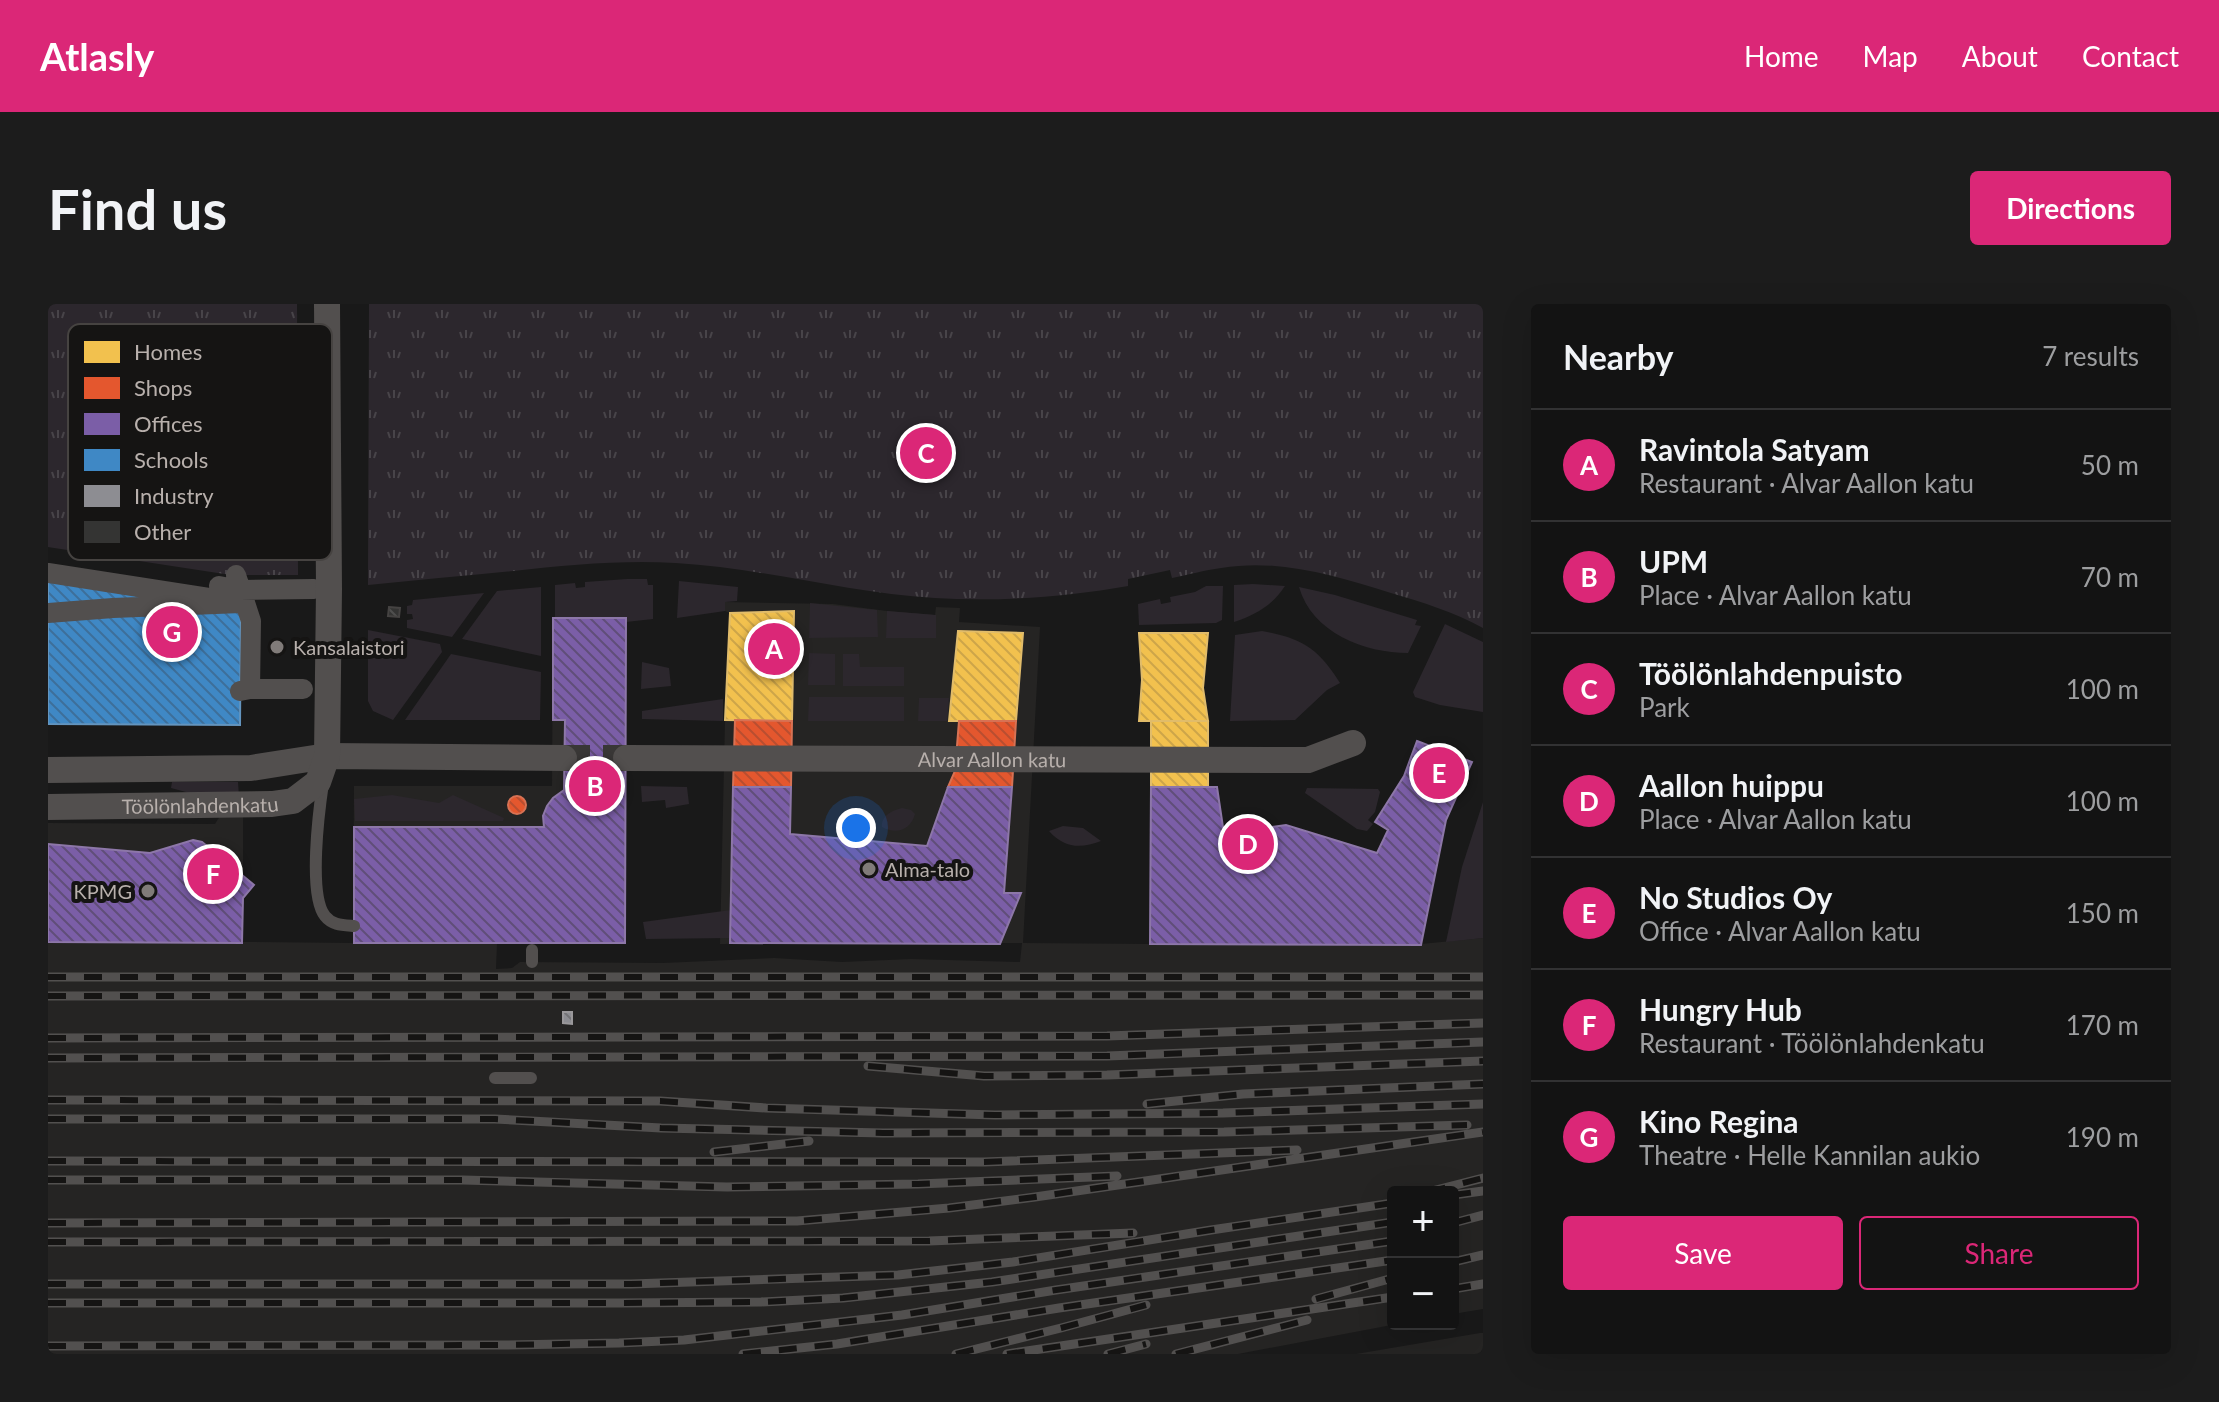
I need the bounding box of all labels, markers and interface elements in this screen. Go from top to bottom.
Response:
text: Atlasly [40,33,154,79]
text: Home [1744,39,1819,73]
text: Map [1863,39,1918,73]
text: About [1962,39,2038,73]
text: Contact [2082,39,2179,73]
button: Directions [1970,171,2171,245]
text: Find us [48,175,227,242]
legend [68,324,332,560]
text: Nearby [1563,336,1674,377]
text: Homes [134,338,202,365]
text: 7 results [2042,340,2139,372]
text: Shops [134,374,192,401]
text: Offices [134,410,203,437]
pin: C [900,423,952,483]
text: Ravintola Satyam [1639,431,1870,467]
text: Schools [134,446,208,473]
text: A [1580,449,1598,481]
text: 50 m [2081,449,2139,481]
text: Restaurant · Alvar Aallon katu [1639,467,1974,499]
text: Industry [134,482,214,509]
text: Other [134,518,191,545]
text: UPM [1639,543,1708,579]
text: B [1580,561,1598,593]
text: 70 m [2081,561,2139,593]
text: Place · Alvar Aallon katu [1639,579,1912,611]
pin: G [146,602,198,662]
pin: A [748,619,800,679]
place label: Kansalaistori [293,635,405,659]
marker: Kansalaistori [268,638,286,656]
text: Töölönlahdenpuisto [1639,655,1902,691]
text: C [1580,673,1598,705]
text: 100 m [2066,673,2139,705]
text: Park [1639,691,1690,723]
pin: E [1413,743,1465,803]
street label: Alvar Aallon katu [918,747,1066,771]
pin: B [569,756,621,816]
text: Aallon huippu [1639,767,1824,803]
text: D [1579,785,1599,817]
text: 100 m [2066,785,2139,817]
street label: Töölönlahdenkatu [122,791,280,818]
text: Place · Alvar Aallon katu [1639,803,1912,835]
your location [836,808,876,848]
pin: D [1222,814,1274,874]
pin: F [187,844,239,904]
place label: Alma-talo [885,857,970,881]
marker: Alma-talo [860,860,878,878]
place label: KPMG [74,879,132,903]
text: No Studios Oy [1639,879,1832,915]
marker: KPMG [139,882,157,900]
text: E [1582,897,1596,929]
text: 150 m [2066,897,2139,929]
text: Office · Alvar Aallon katu [1639,915,1921,947]
text: Hungry Hub [1639,991,1802,1027]
text: F [1582,1009,1596,1041]
text: 170 m [2066,1009,2139,1041]
text: Restaurant · Töölönlahdenkatu [1639,1027,1985,1059]
text: Kino Regina [1639,1103,1799,1139]
text: G [1580,1121,1598,1153]
text: 190 m [2066,1121,2139,1153]
text: Theatre · Helle Kannilan aukio [1639,1139,1980,1171]
map controls [1387,1186,1459,1330]
button: + [1387,1186,1459,1258]
button: Save [1563,1216,1843,1290]
button: Share [1859,1216,2139,1290]
button: − [1387,1258,1459,1330]

